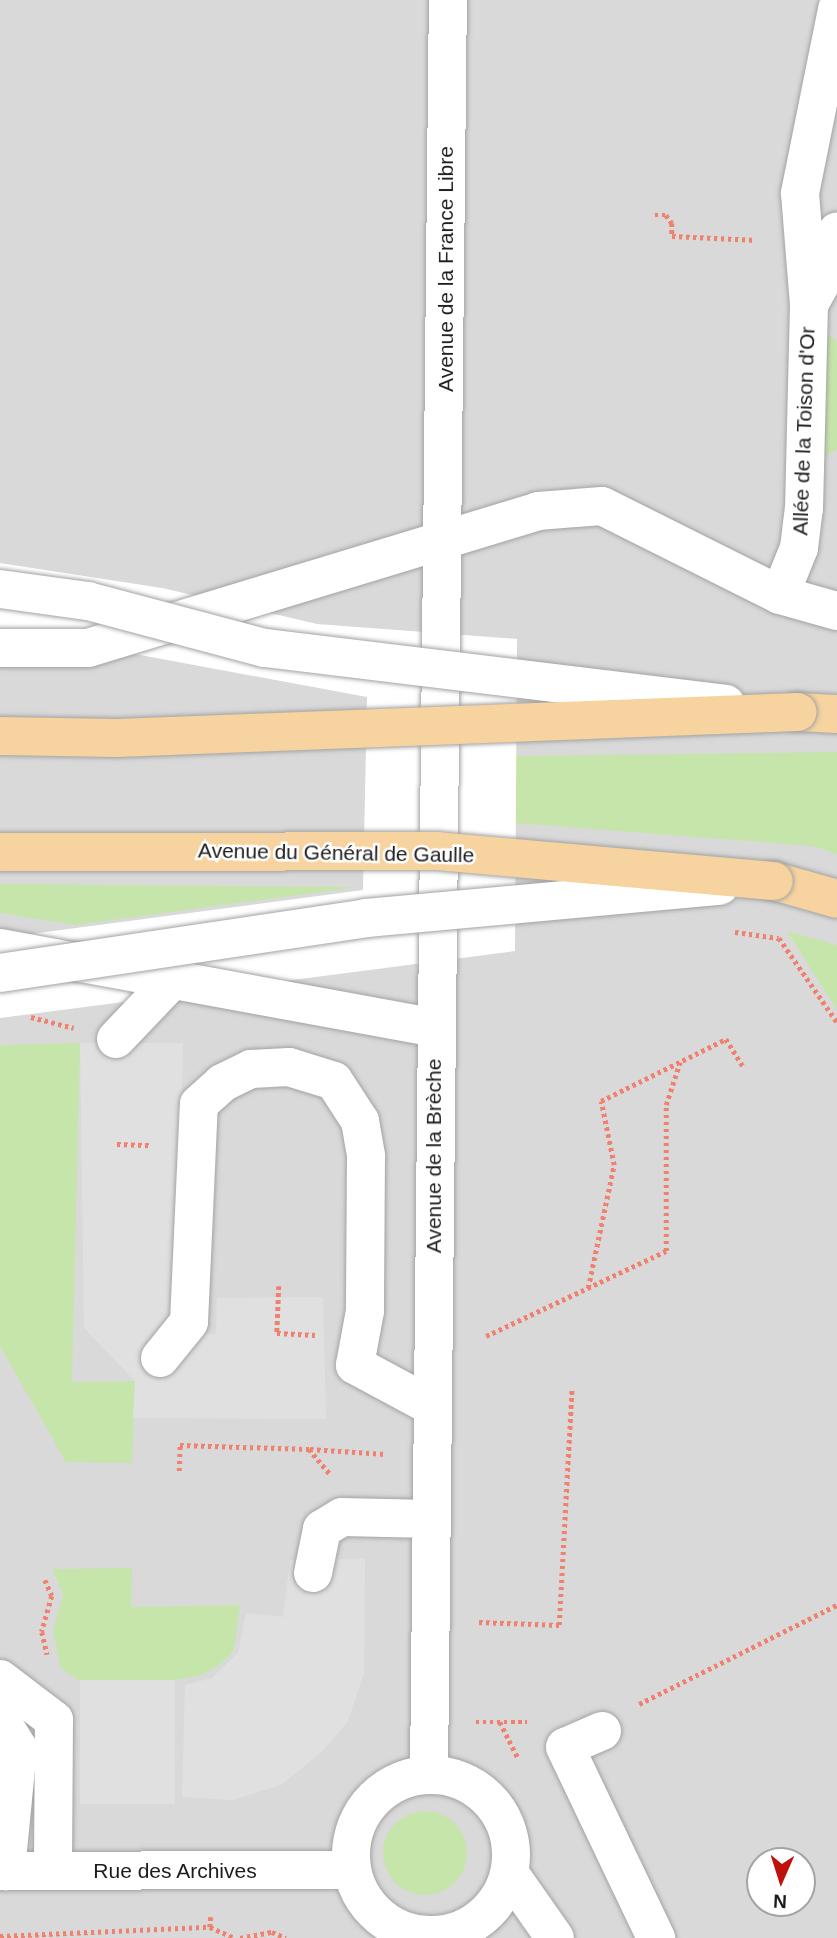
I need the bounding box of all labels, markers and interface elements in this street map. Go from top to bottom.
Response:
street label: Avenue de la France Libre [433,146,459,392]
street label: Allée de la Toison d'Or [788,326,820,536]
street label: Avenue du Général de Gaulle [198,838,474,868]
street label: Avenue de la Brèche [421,1059,447,1253]
north arrow [746,1847,816,1917]
street label: Rue des Archives [93,1858,257,1884]
text: N [773,1891,787,1912]

